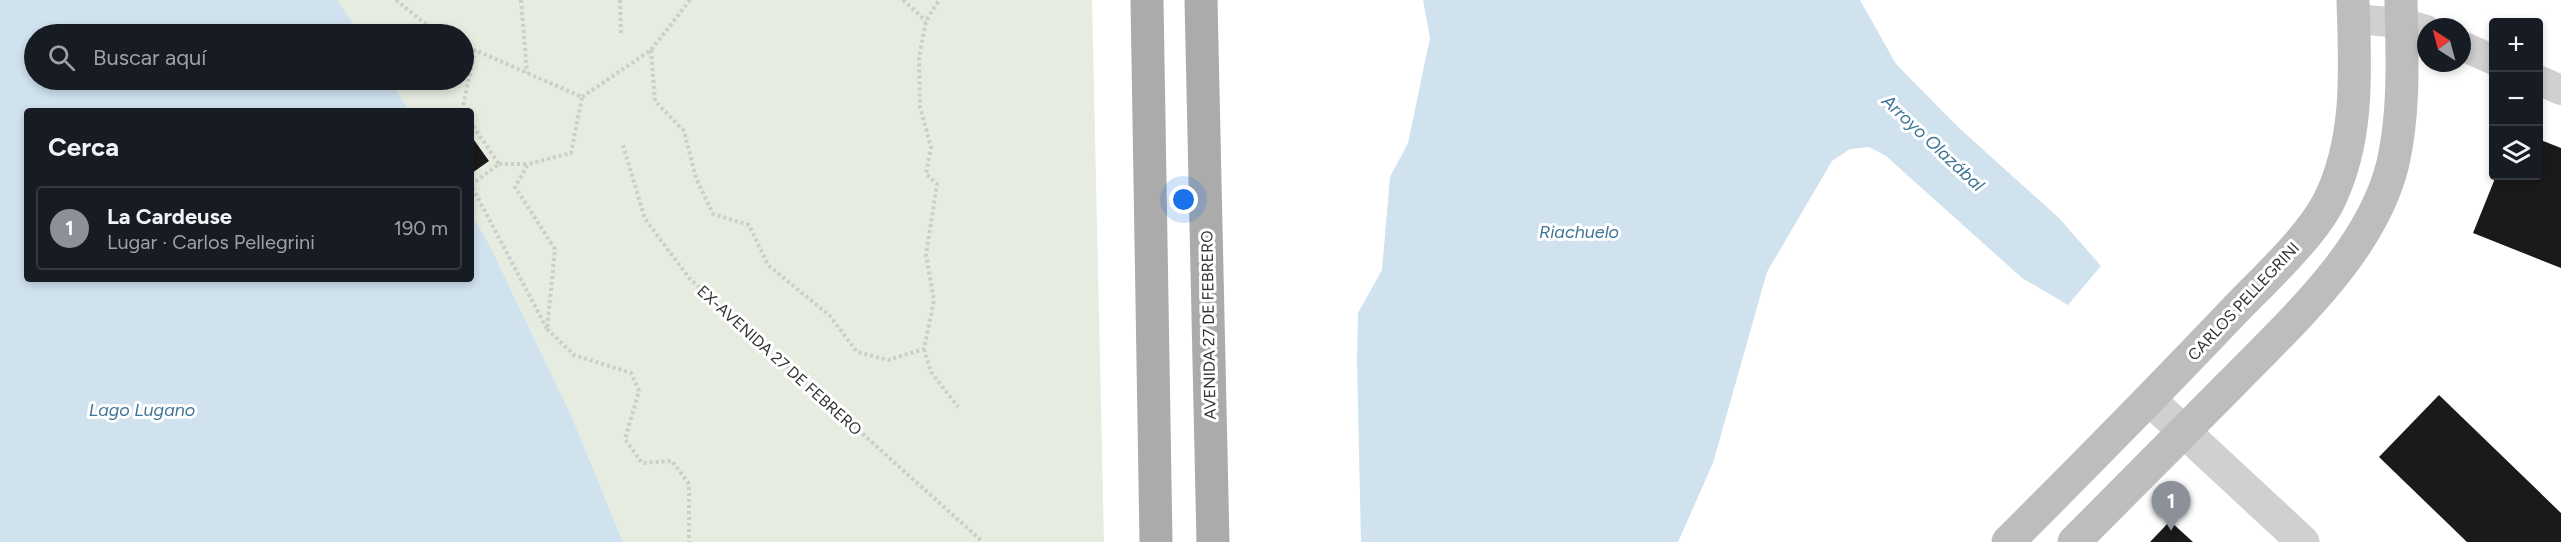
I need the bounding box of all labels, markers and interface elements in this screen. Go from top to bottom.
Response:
north arrow [2417,18,2471,72]
map controls [2489,18,2543,180]
button: + [2489,18,2543,72]
search box [24,24,474,90]
icon: search [45,41,78,74]
text: Buscar aquí [93,44,206,71]
button: − [2489,72,2543,126]
water label: Arroyo Olazábal [1877,89,1989,197]
button: layers [2489,126,2543,180]
text: Cerca [48,131,119,163]
your location [1169,185,1198,214]
text: La Cardeuse [107,203,232,230]
text: 1 [65,216,74,240]
text: 190 m [394,216,448,240]
water label: Riachuelo [1539,221,1619,243]
text: Lugar · Carlos Pellegrini [107,230,315,254]
street label: AVENIDA 27 DE FEBRERO [1197,230,1220,420]
street label: CARLOS PELLEGRINI [2184,238,2303,364]
street label: EX-AVENIDA 27 DE FEBRERO [693,281,866,439]
water label: Lago Lugano [89,399,195,421]
pin: 1 [2152,482,2190,531]

